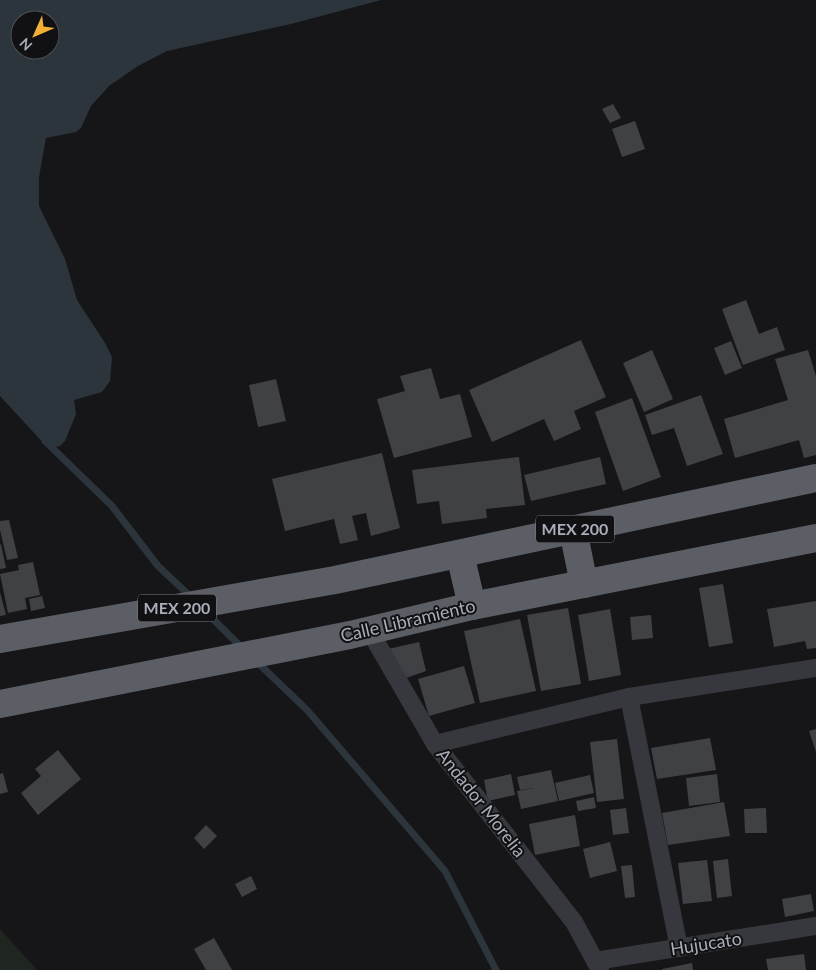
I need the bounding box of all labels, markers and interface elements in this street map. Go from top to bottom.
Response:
north arrow [10,10,60,60]
text: N [16,35,35,54]
road number: MEX 200 [536,516,614,542]
road number: MEX 200 [138,594,216,622]
street label: Calle Libramiento [338,594,477,646]
street label: Andador Morelia [432,744,531,861]
street label: Hujucato [669,927,743,960]

